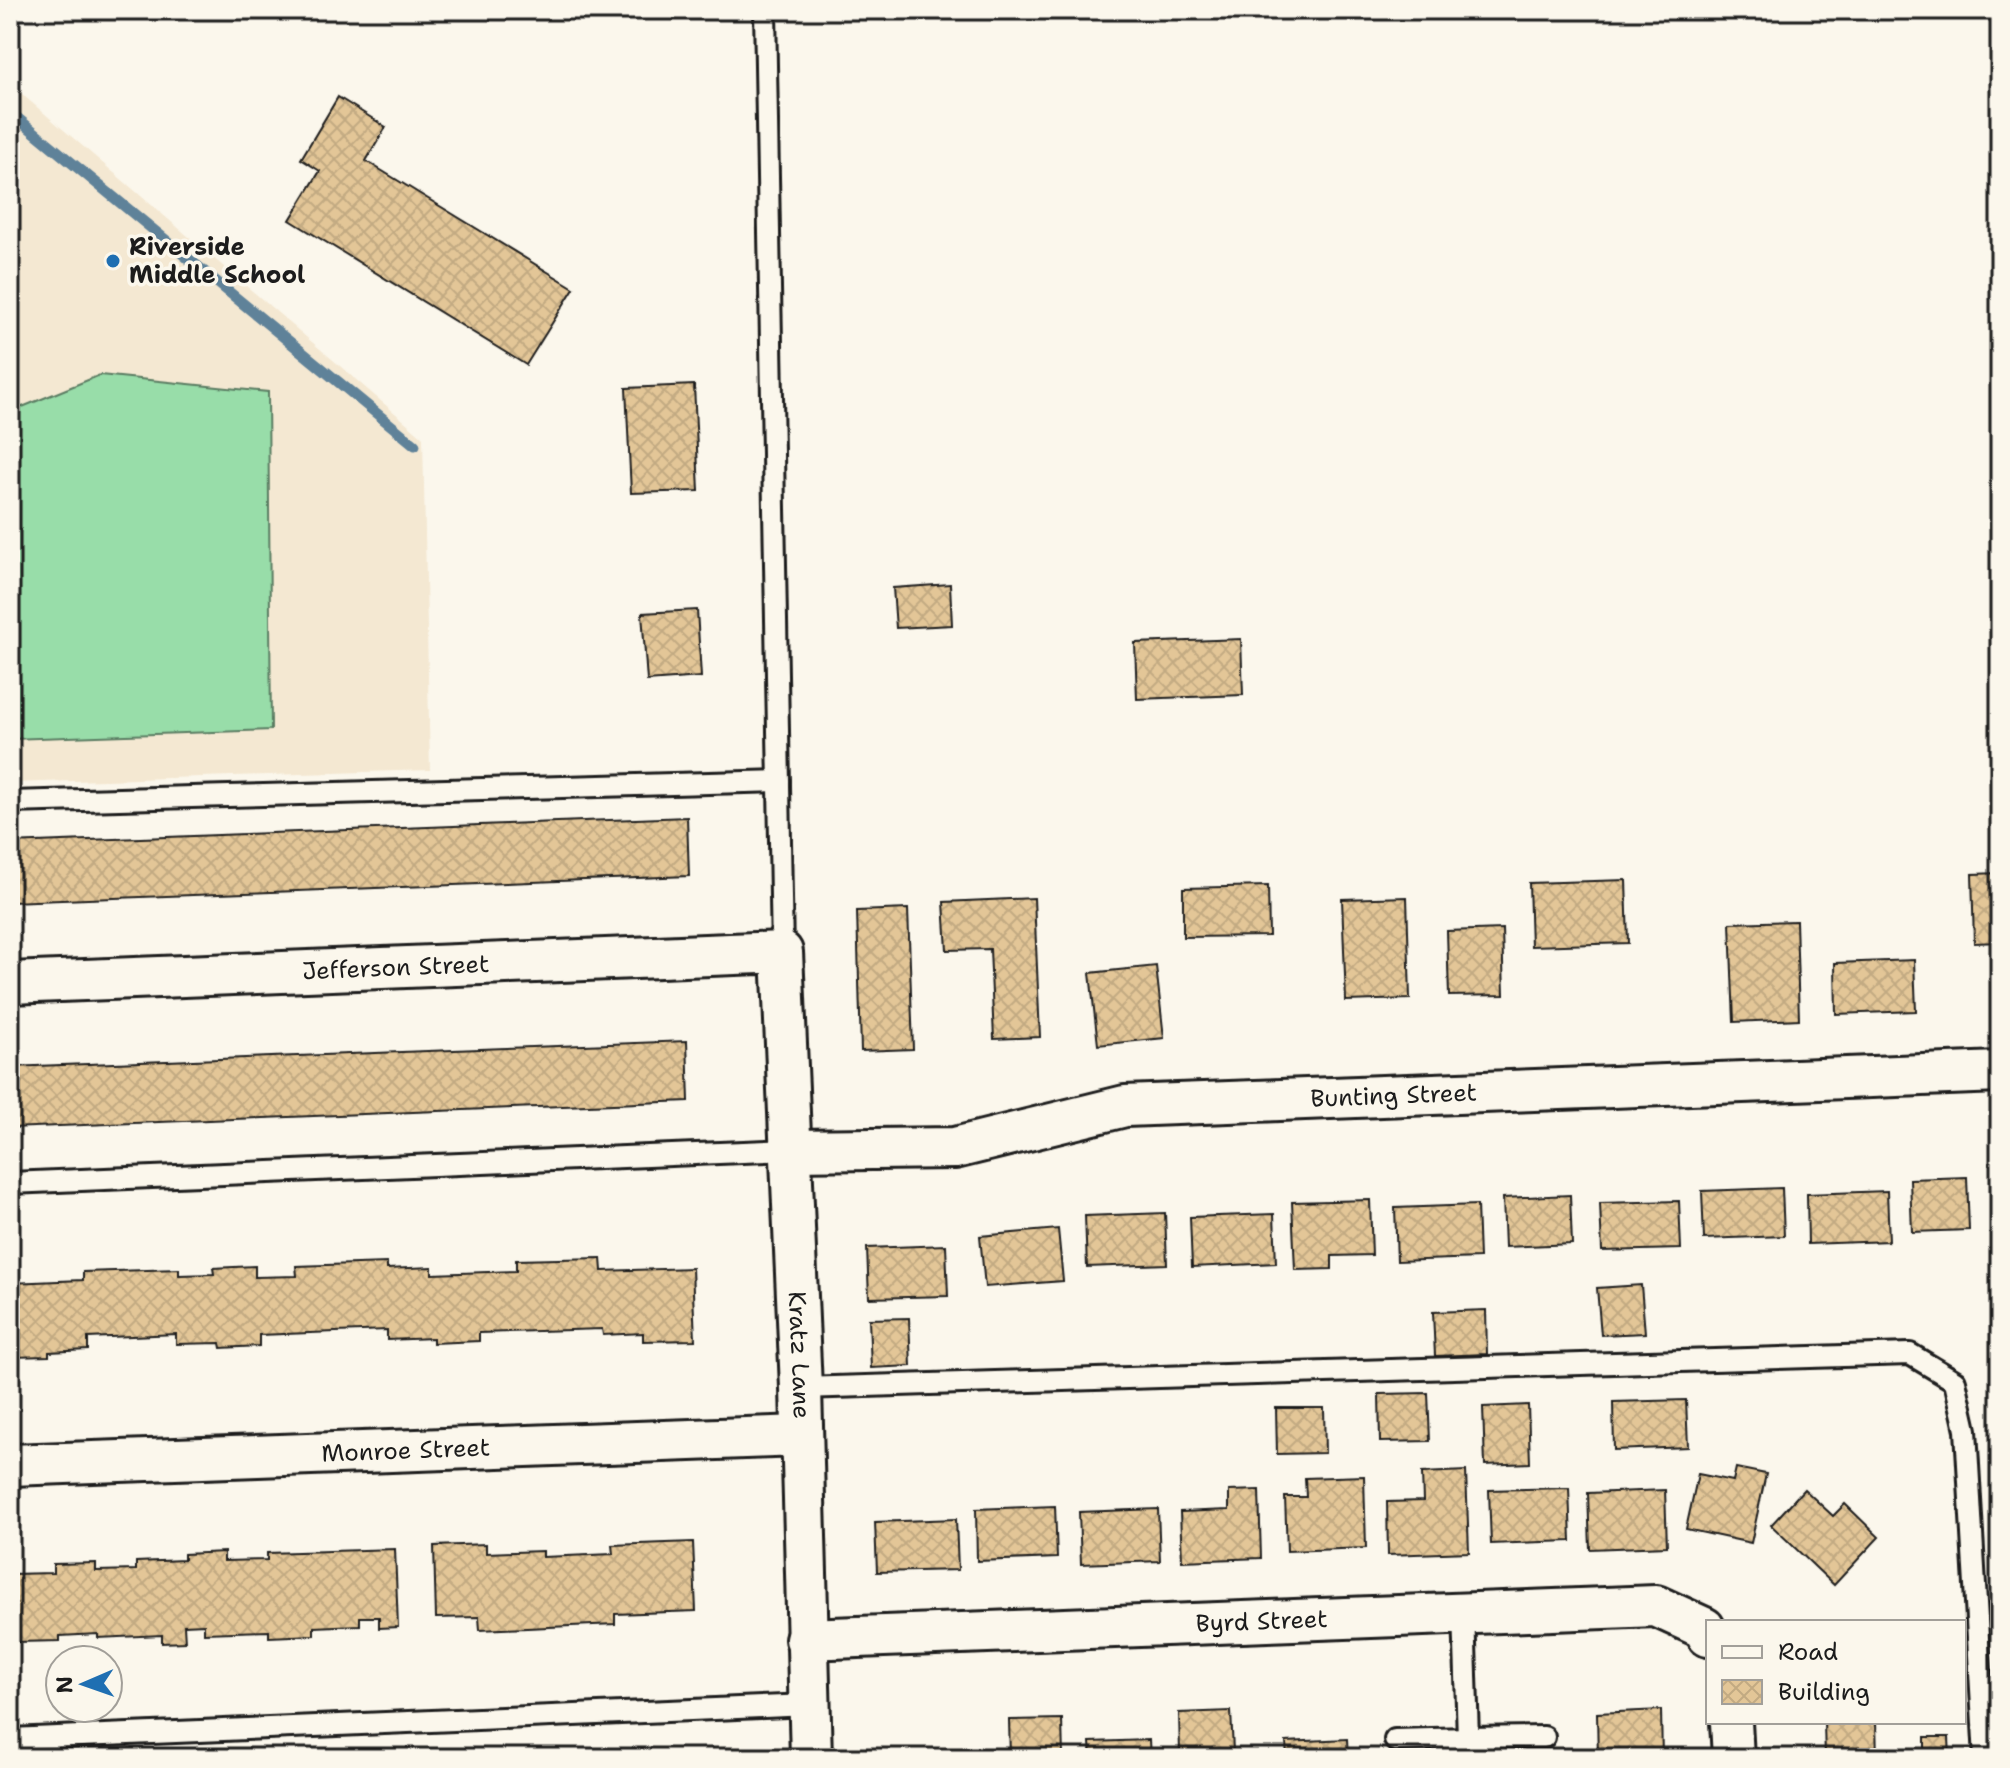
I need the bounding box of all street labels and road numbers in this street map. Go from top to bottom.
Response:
street label: Jefferson Street [301,948,490,987]
street label: Bunting Street [1310,1076,1478,1115]
street label: Kratz Lane [781,1290,818,1419]
street label: Monroe Street [321,1431,491,1470]
street label: Byrd Street [1195,1603,1328,1640]

